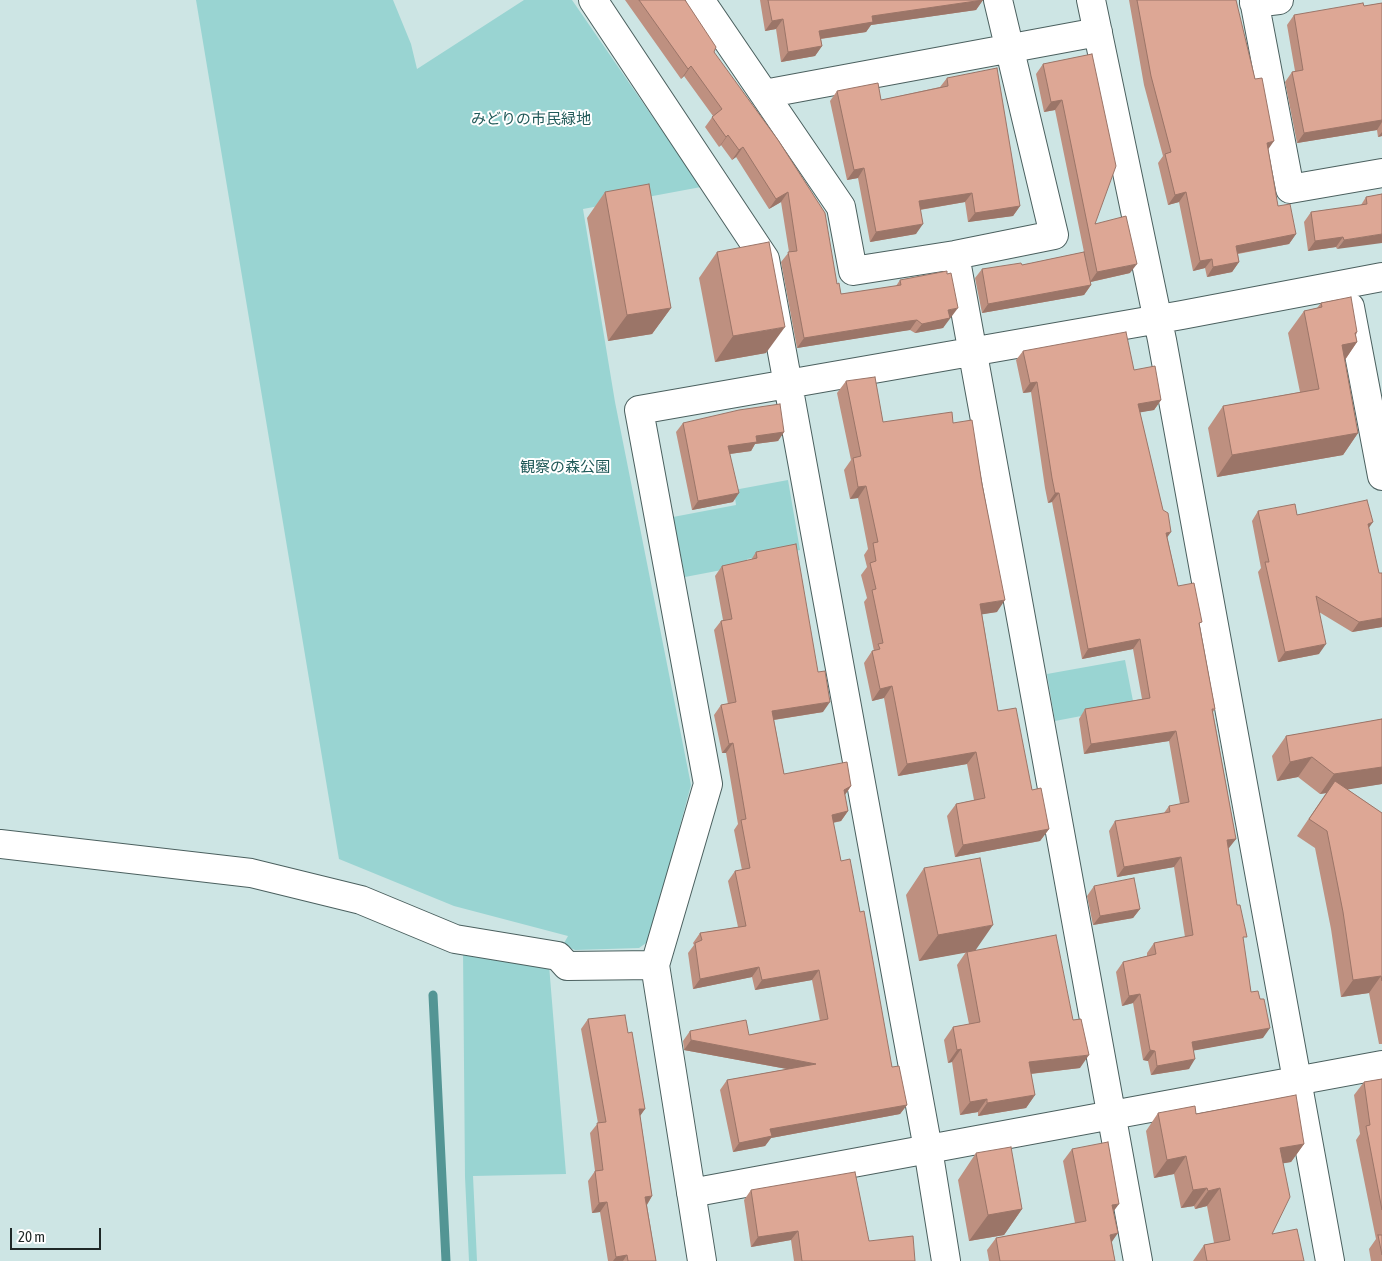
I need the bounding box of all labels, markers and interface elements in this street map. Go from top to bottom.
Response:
park label: みどりの市民緑地 [471,110,591,128]
park label: 観察の森公園 [520,458,610,476]
scale bar [12,1218,104,1250]
text: 20 m [18,1228,45,1245]

